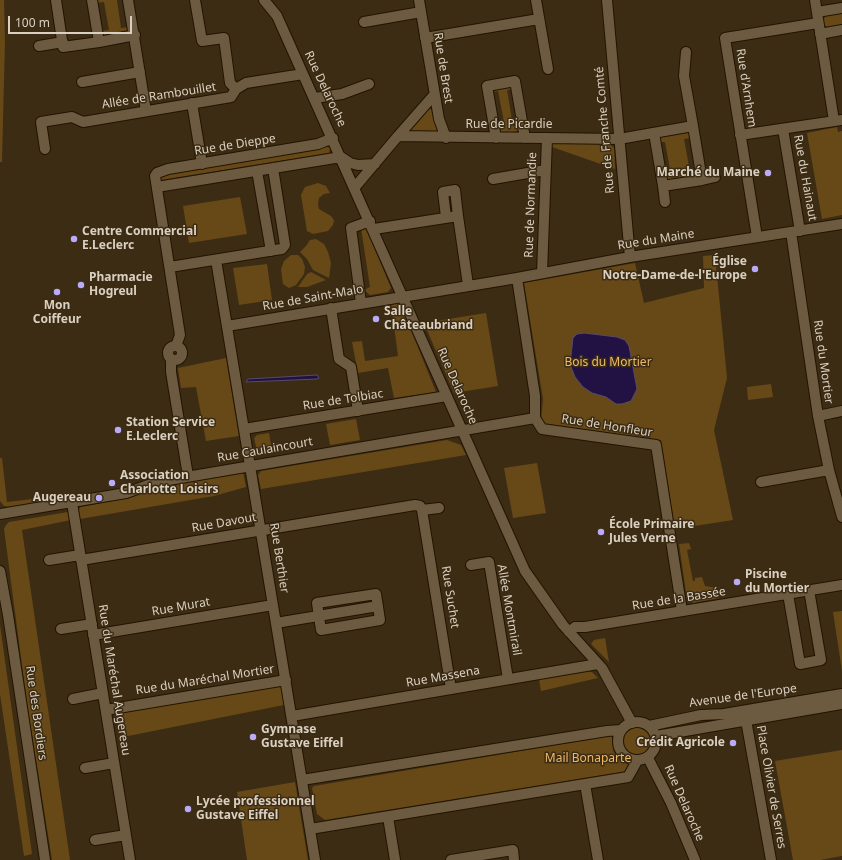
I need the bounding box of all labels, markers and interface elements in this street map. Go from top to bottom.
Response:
scale bar [10,8,134,34]
text: 100 m [15,14,50,31]
street label: Rue de Brest [430,32,456,104]
street label: Rue d'Arnhem [733,48,759,128]
street label: Rue Delaroche [301,49,349,129]
street label: Rue de Franche Comté [592,66,618,194]
street label: Allée de Rambouillet [101,80,217,112]
street label: Rue de Picardie [466,118,552,132]
street label: Rue de Dieppe [193,131,277,159]
street label: Rue du Hainaut [790,134,820,222]
street label: Rue de Normandie [522,152,540,258]
place label: Marché du Maine [657,166,760,180]
marker: Marché du Maine [763,168,773,178]
place label: Centre Commercial E.Leclerc [82,225,197,253]
street label: Rue du Maine [617,227,695,253]
marker: Centre Commercial E.Leclerc [69,234,79,244]
place label: Église Notre-Dame-de-l'Europe [602,255,747,283]
marker: Église Notre-Dame-de-l'Europe [750,264,760,274]
place label: Pharmacie Hogreul [89,271,153,299]
marker: Pharmacie Hogreul [76,280,86,290]
street label: Rue de Saint-Malo [262,282,364,314]
marker: Mon Coiffeur [52,287,62,297]
place label: Mon Coiffeur [33,299,81,327]
place label: Salle Châteaubriand [384,305,473,333]
marker: Salle Châteaubriand [371,314,381,324]
street label: Rue du Mortier [810,319,836,405]
street label: Rue Delaroche [434,346,480,426]
park label: Bois du Mortier [564,356,652,370]
street label: Rue de Tolbiac [302,387,384,413]
street label: Rue de Honfleur [560,412,654,440]
place label: Station Service E.Leclerc [126,416,215,444]
marker: Station Service E.Leclerc [113,425,123,435]
street label: Rue Caulaincourt [216,435,314,465]
place label: Association Charlotte Loisirs [120,469,219,497]
marker: Association Charlotte Loisirs [107,478,117,488]
place label: Augereau [33,491,91,505]
marker: Augereau [94,493,104,503]
street label: Rue Davout [191,510,257,536]
place label: École Primaire Jules Verne [609,518,694,546]
street label: Rue Berthier [266,522,292,594]
marker: École Primaire Jules Verne [596,527,606,537]
street label: Allée Montmirail [494,563,524,657]
street label: Rue Suchet [438,565,462,629]
place label: Piscine du Mortier [745,568,809,596]
marker: Piscine du Mortier [732,577,742,587]
street label: Rue de la Bassée [631,584,727,614]
street label: Rue Murat [151,595,211,619]
street label: Rue du Maréchal Augereau [95,603,133,757]
street label: Rue du Maréchal Mortier [135,662,275,698]
street label: Rue Massena [405,663,481,691]
street label: Rue des Bordiers [22,665,50,761]
street label: Avenue de l'Europe [688,681,798,711]
place label: Gymnase Gustave Eiffel [261,723,343,751]
street label: Place Olivier de Serres [753,724,789,850]
marker: Gymnase Gustave Eiffel [248,732,258,742]
place label: Crédit Agricole [636,736,725,750]
marker: Crédit Agricole [728,738,738,748]
park label: Mail Bonaparte [545,752,631,766]
street label: Rue Delaroche [661,763,707,843]
place label: Lycée professionnel Gustave Eiffel [196,795,315,823]
marker: Lycée professionnel Gustave Eiffel [183,804,193,814]

